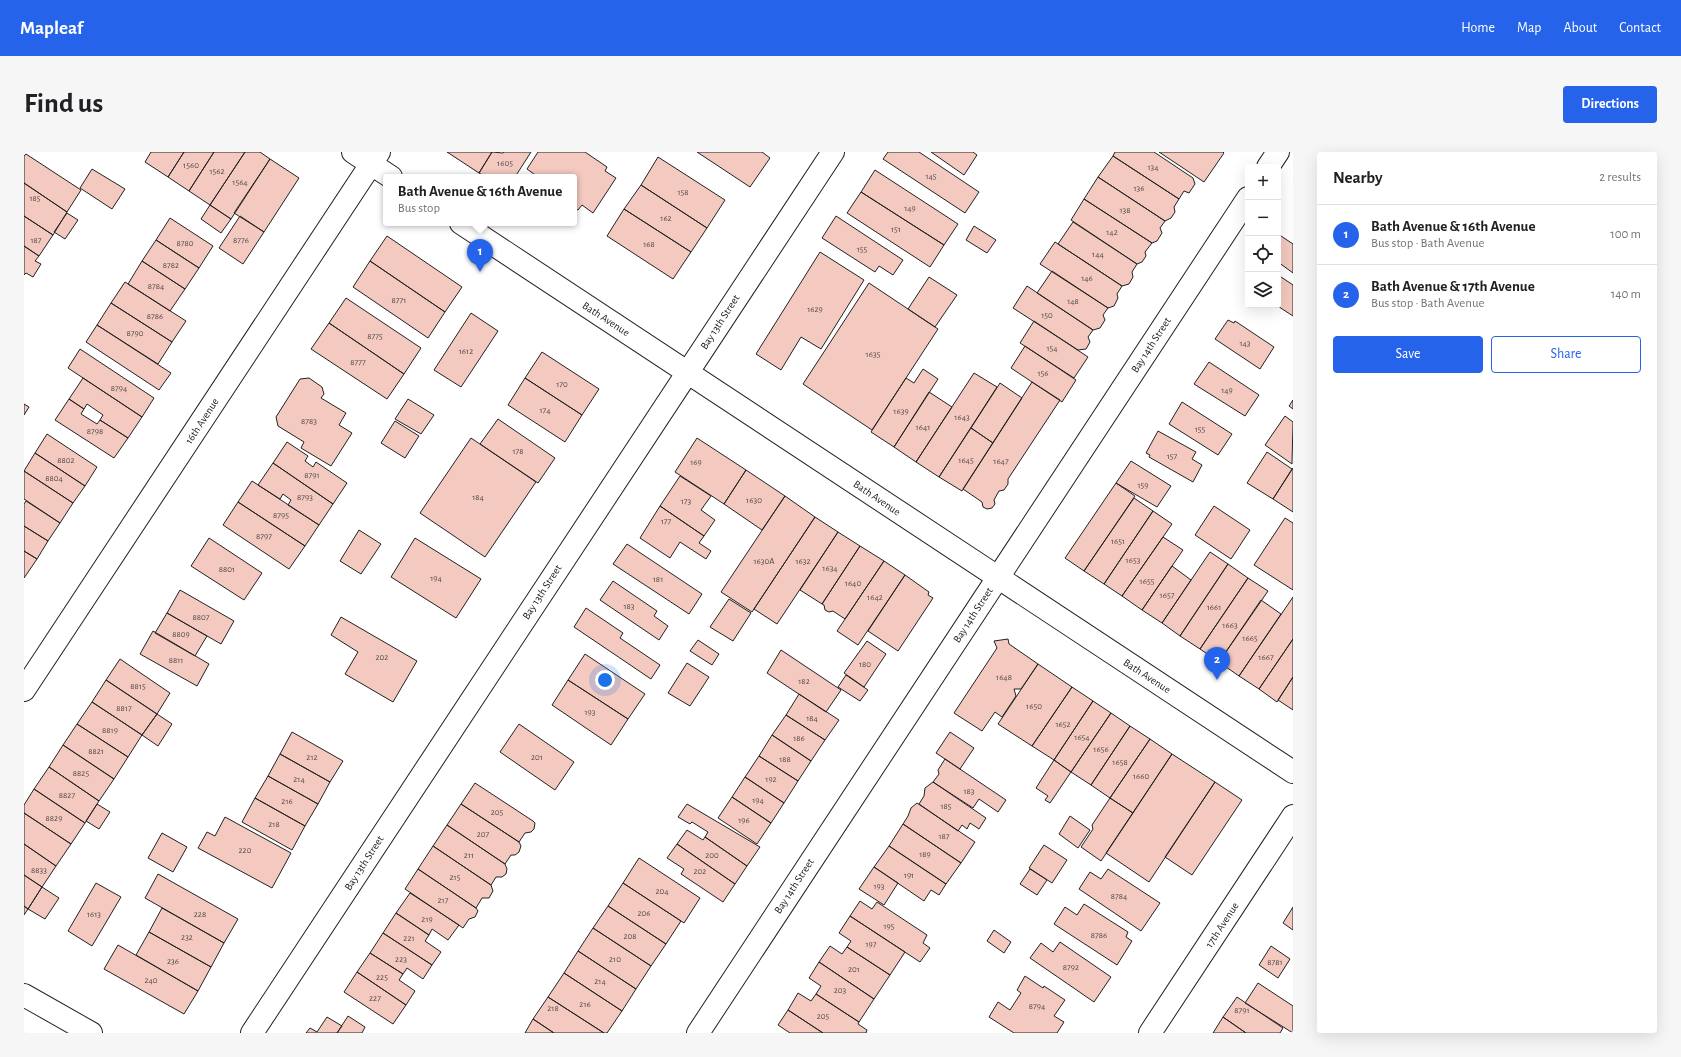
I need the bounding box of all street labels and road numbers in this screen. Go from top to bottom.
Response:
street label: Bay 13th Street [698,292,742,351]
street label: Bath Avenue [580,300,632,338]
street label: Bay 14th Street [1129,315,1173,375]
street label: 16th Avenue [183,396,221,446]
street label: Bath Avenue [851,478,903,518]
street label: Bay 13th Street [520,562,564,621]
street label: Bay 14th Street [951,585,995,645]
street label: Bath Avenue [1121,657,1173,695]
street label: Bay 13th Street [342,833,386,892]
street label: Bay 14th Street [772,856,816,916]
street label: 17th Avenue [1203,900,1241,950]

